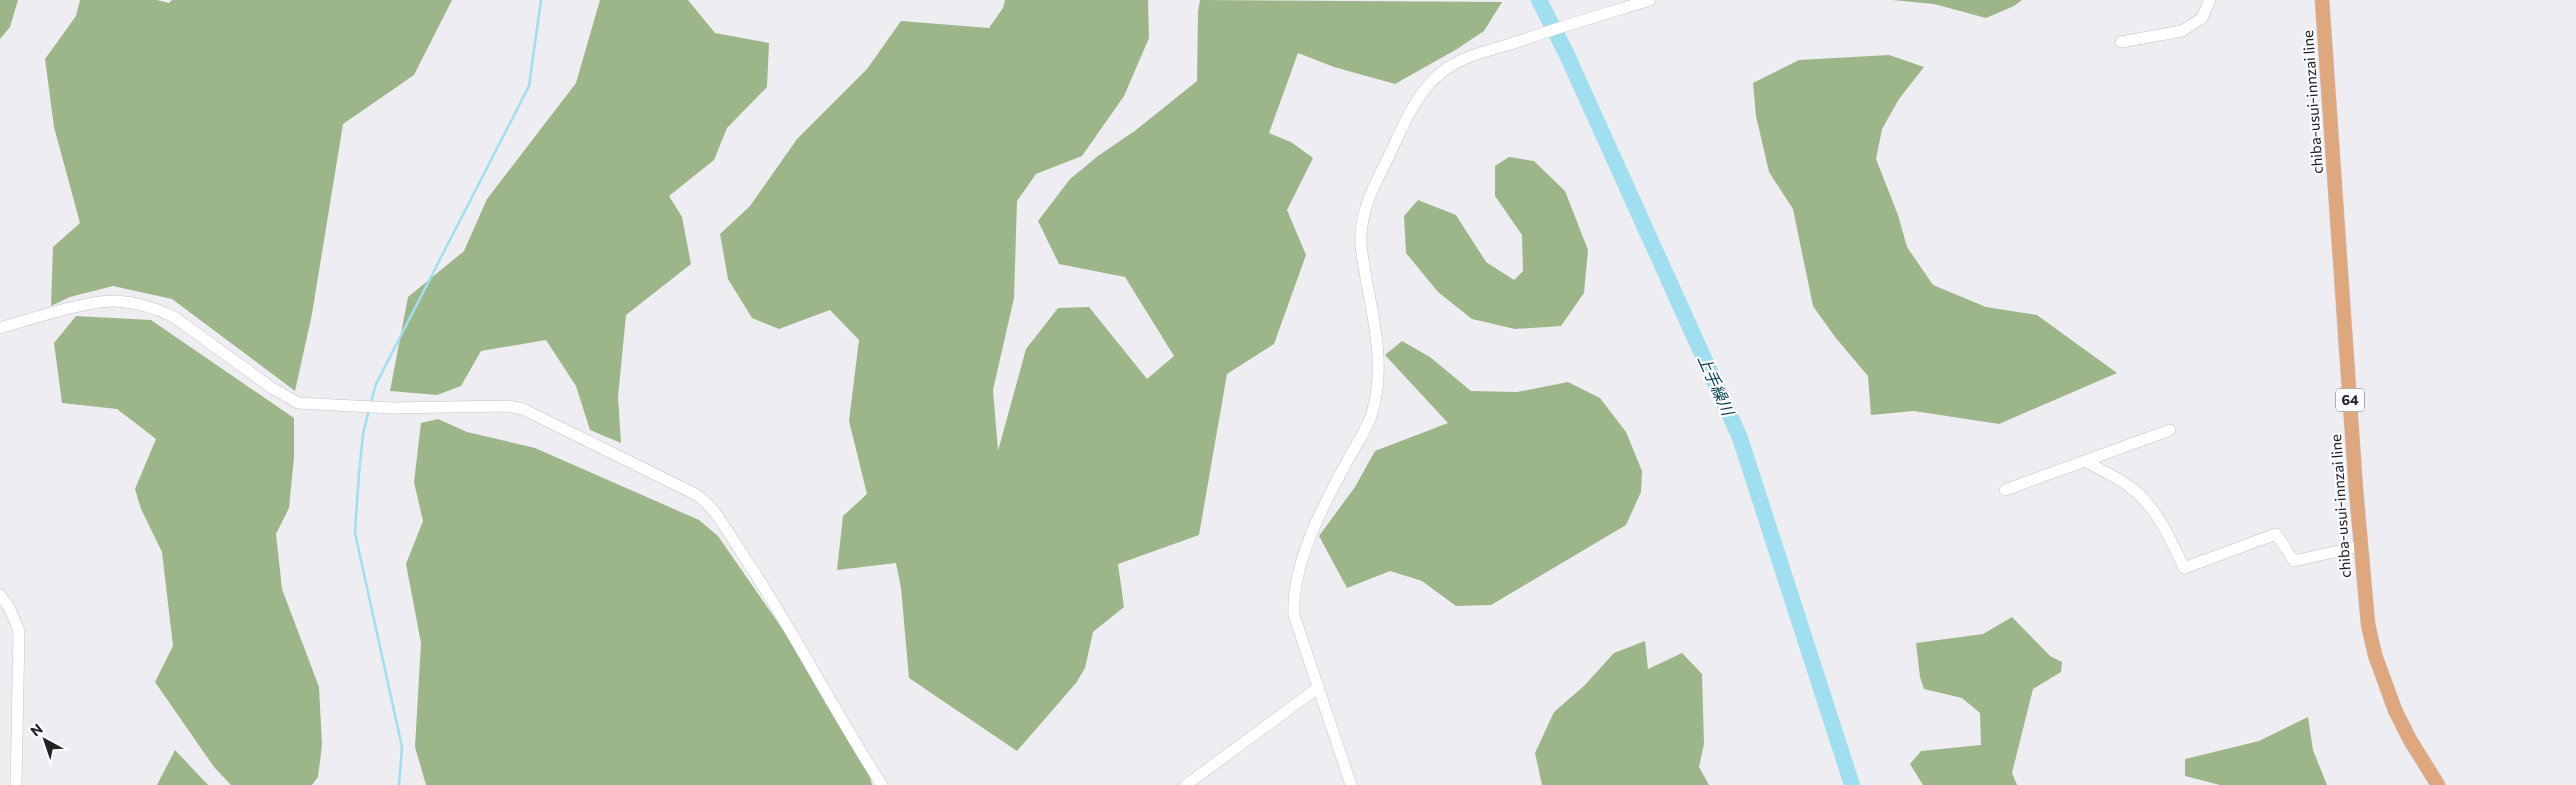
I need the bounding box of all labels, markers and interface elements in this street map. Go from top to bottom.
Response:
street label: chiba-usui-innzai line [2298,30,2326,174]
water label: 上手繰川 [1695,352,1739,420]
road number: 64 [2336,388,2364,412]
street label: chiba-usui-innzai line [2326,434,2354,578]
north arrow [20,715,70,765]
text: N [27,720,46,740]

